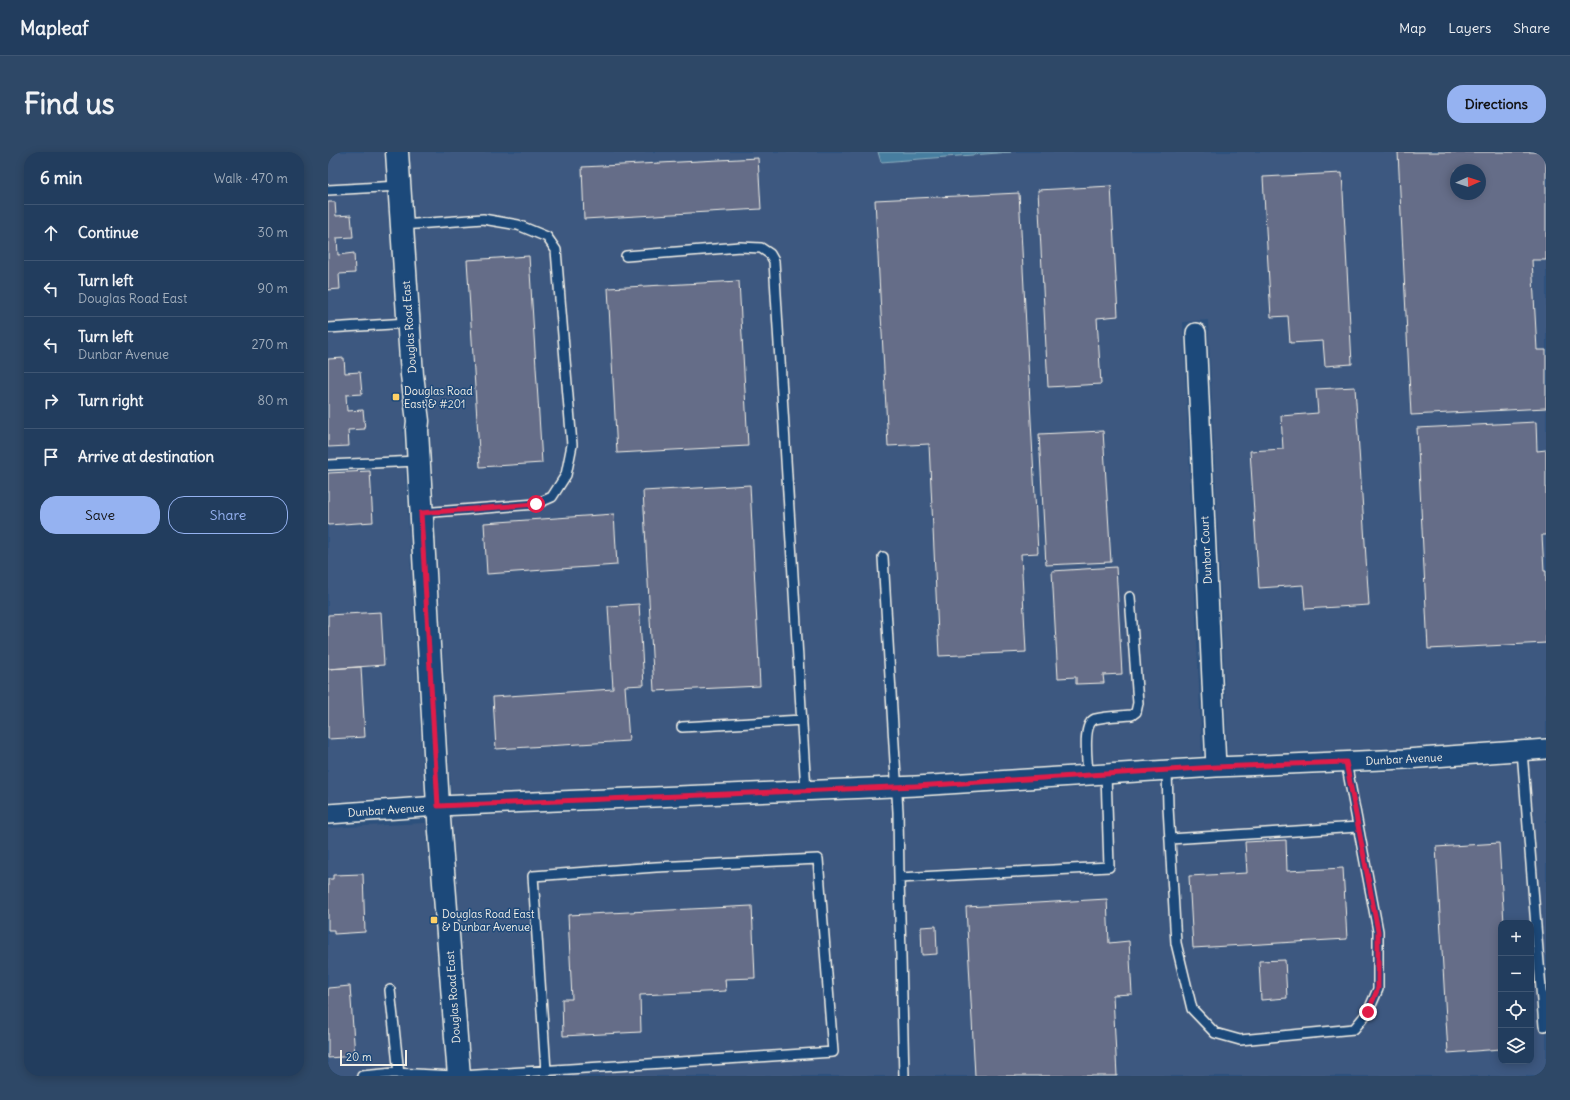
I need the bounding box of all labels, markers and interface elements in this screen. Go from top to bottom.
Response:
text: Mapleaf [20,16,89,40]
text: Map [1399,19,1426,37]
text: Layers [1448,19,1491,37]
text: Share [1513,19,1550,37]
button: Directions [1447,85,1546,123]
text: Find us [24,86,115,122]
north arrow [1450,164,1486,200]
text: 6 min [40,167,82,189]
text: Walk · 470 m [214,170,288,187]
icon: ahead [40,222,62,244]
text: Continue [78,223,139,242]
text: 30 m [258,224,288,241]
text: Turn left [78,271,133,290]
icon: left [40,278,62,300]
text: 90 m [257,280,288,297]
street label: Douglas Road East [399,280,419,374]
text: Douglas Road East [78,290,187,307]
text: Turn left [78,327,133,346]
icon: left [40,334,62,356]
text: 270 m [251,336,288,353]
text: Dunbar Avenue [78,346,169,363]
place label: Douglas Road East & #201 [404,384,473,411]
icon: right [40,390,62,412]
text: Turn right [78,391,143,410]
text: 80 m [257,392,288,409]
marker: Douglas Road East & #201 [391,392,401,402]
icon: arrive [40,446,62,468]
text: Arrive at destination [78,447,214,466]
route start [527,495,545,513]
button: Save [40,496,160,534]
button: Share [168,496,288,534]
street label: Dunbar Court [1197,515,1215,584]
street label: Dunbar Avenue [1365,750,1443,768]
street label: Dunbar Avenue [347,800,425,820]
place label: Douglas Road East & Dunbar Avenue [442,907,535,934]
marker: Douglas Road East & Dunbar Avenue [429,915,439,925]
map controls [1498,920,1534,1064]
button: + [1498,920,1534,956]
street label: Douglas Road East [443,950,463,1044]
button: − [1498,956,1534,992]
button: locate [1498,992,1534,1028]
route end [1359,1003,1377,1021]
button: layers [1498,1028,1534,1064]
scale bar [340,1048,407,1067]
text: 20 m [346,1050,372,1064]

